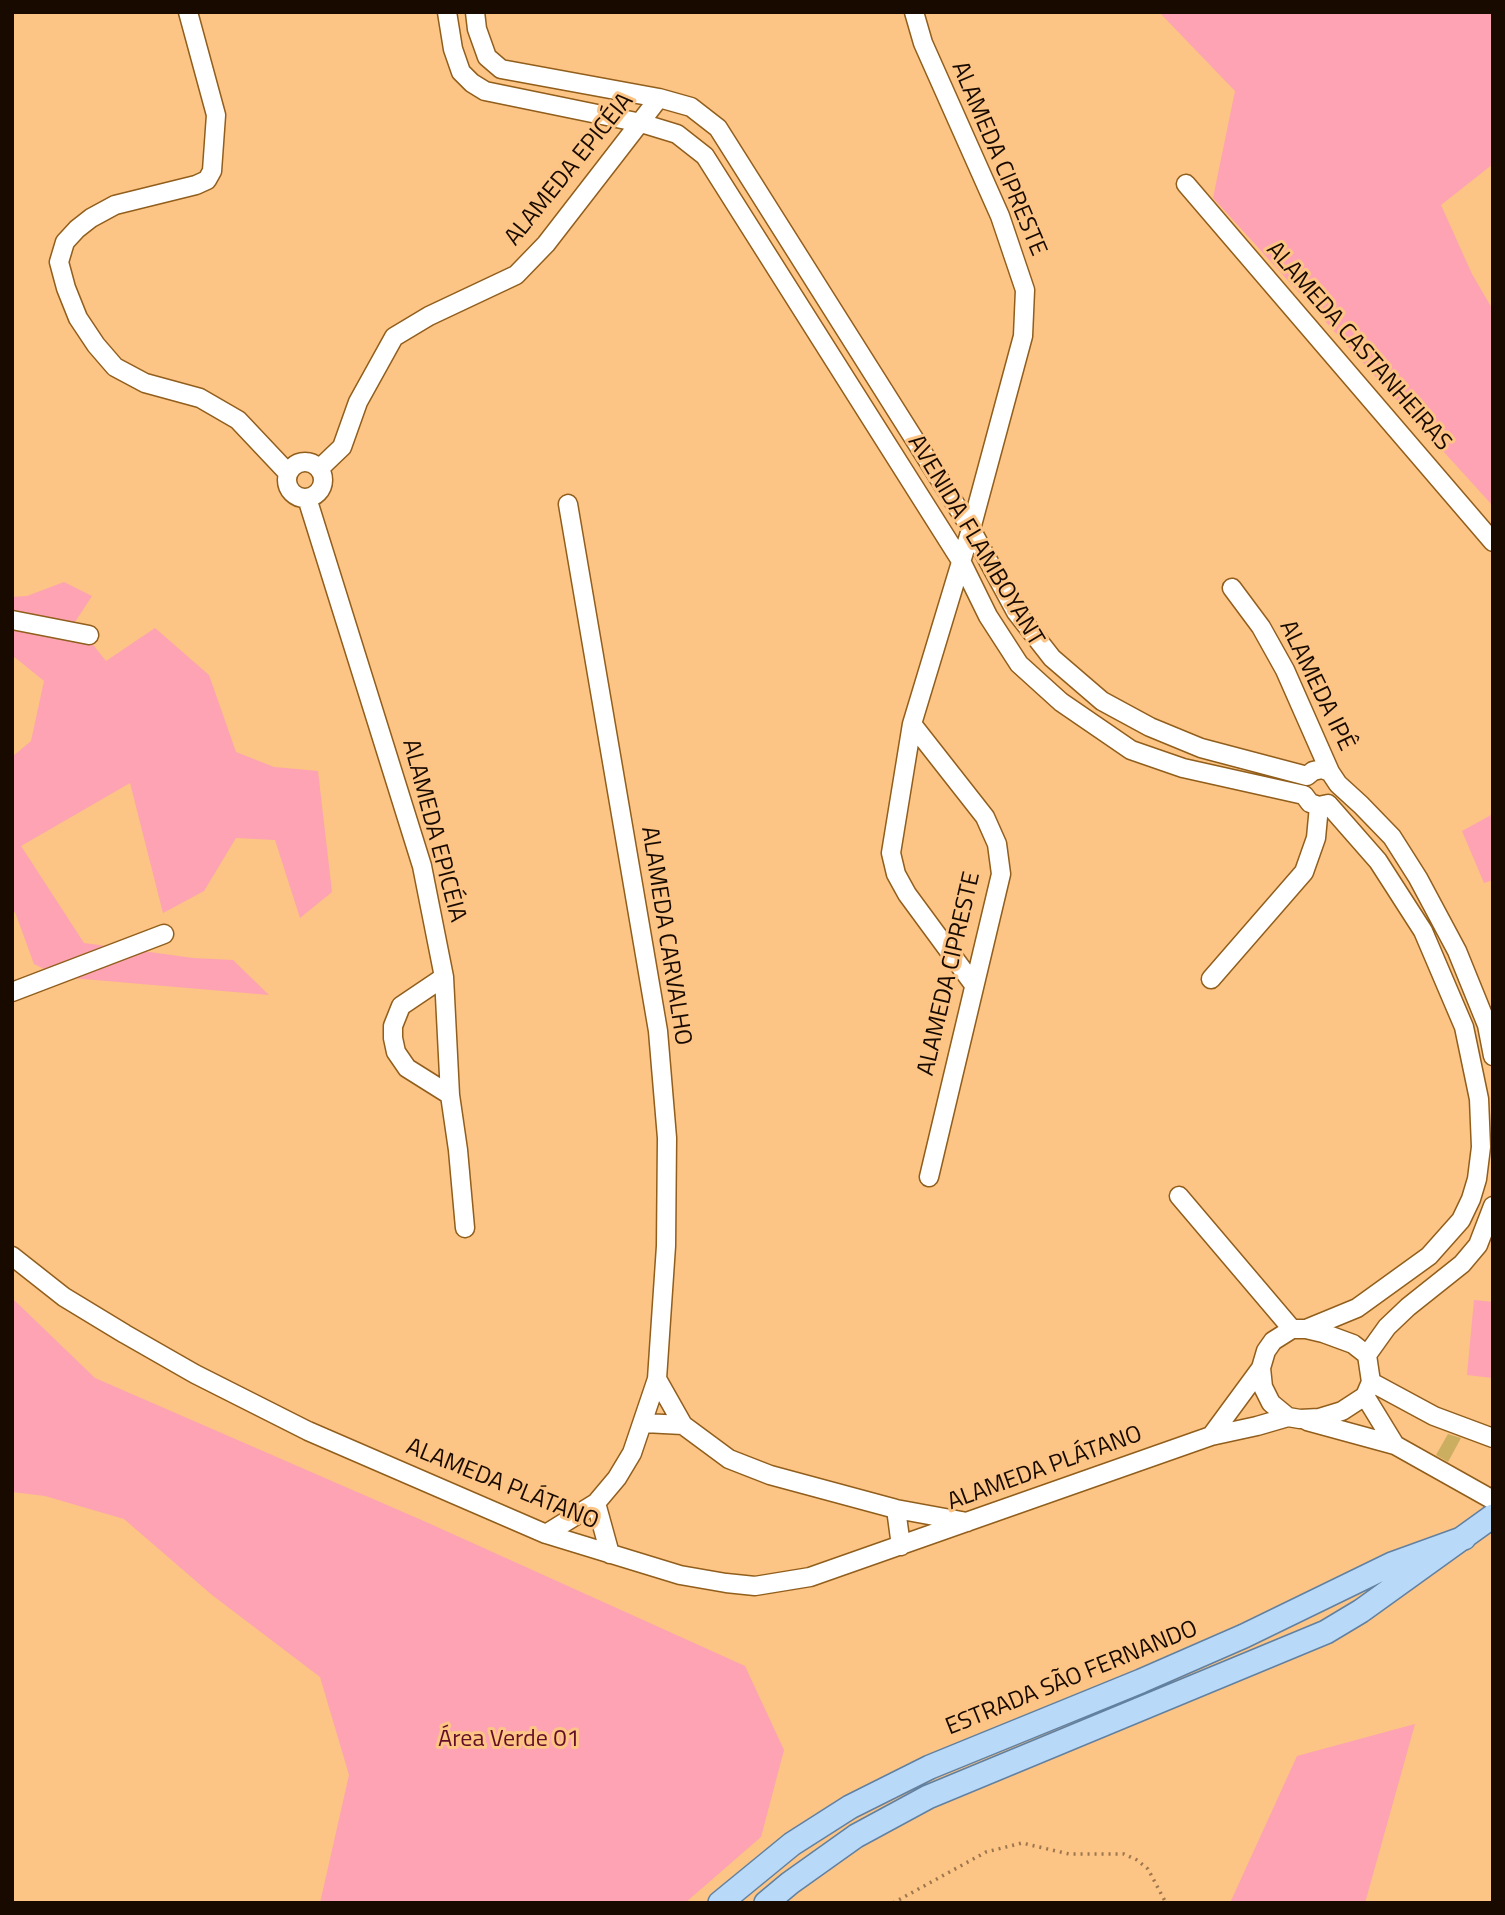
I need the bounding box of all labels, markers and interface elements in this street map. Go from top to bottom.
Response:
street label: ALAMEDA CIPRESTE [944,57,1052,261]
street label: ALAMEDA EPICÉIA [500,88,640,252]
street label: ALAMEDA CASTANHEIRAS [1259,237,1457,457]
street label: AVENIDA FLAMBOYANT [901,430,1049,652]
street label: ALAMEDA IPÊ [1272,616,1360,756]
street label: ALAMEDA EPICÉIA [395,736,471,926]
street label: ALAMEDA CARVALHO [633,824,697,1048]
street label: ALAMEDA CIPRESTE [913,869,987,1079]
street label: ALAMEDA PLÁTANO [944,1420,1146,1518]
street label: ALAMEDA PLÁTANO [402,1433,602,1537]
street label: ESTRADA SÃO FERNANDO [942,1615,1202,1743]
park label: Área Verde 01 [438,1726,580,1754]

